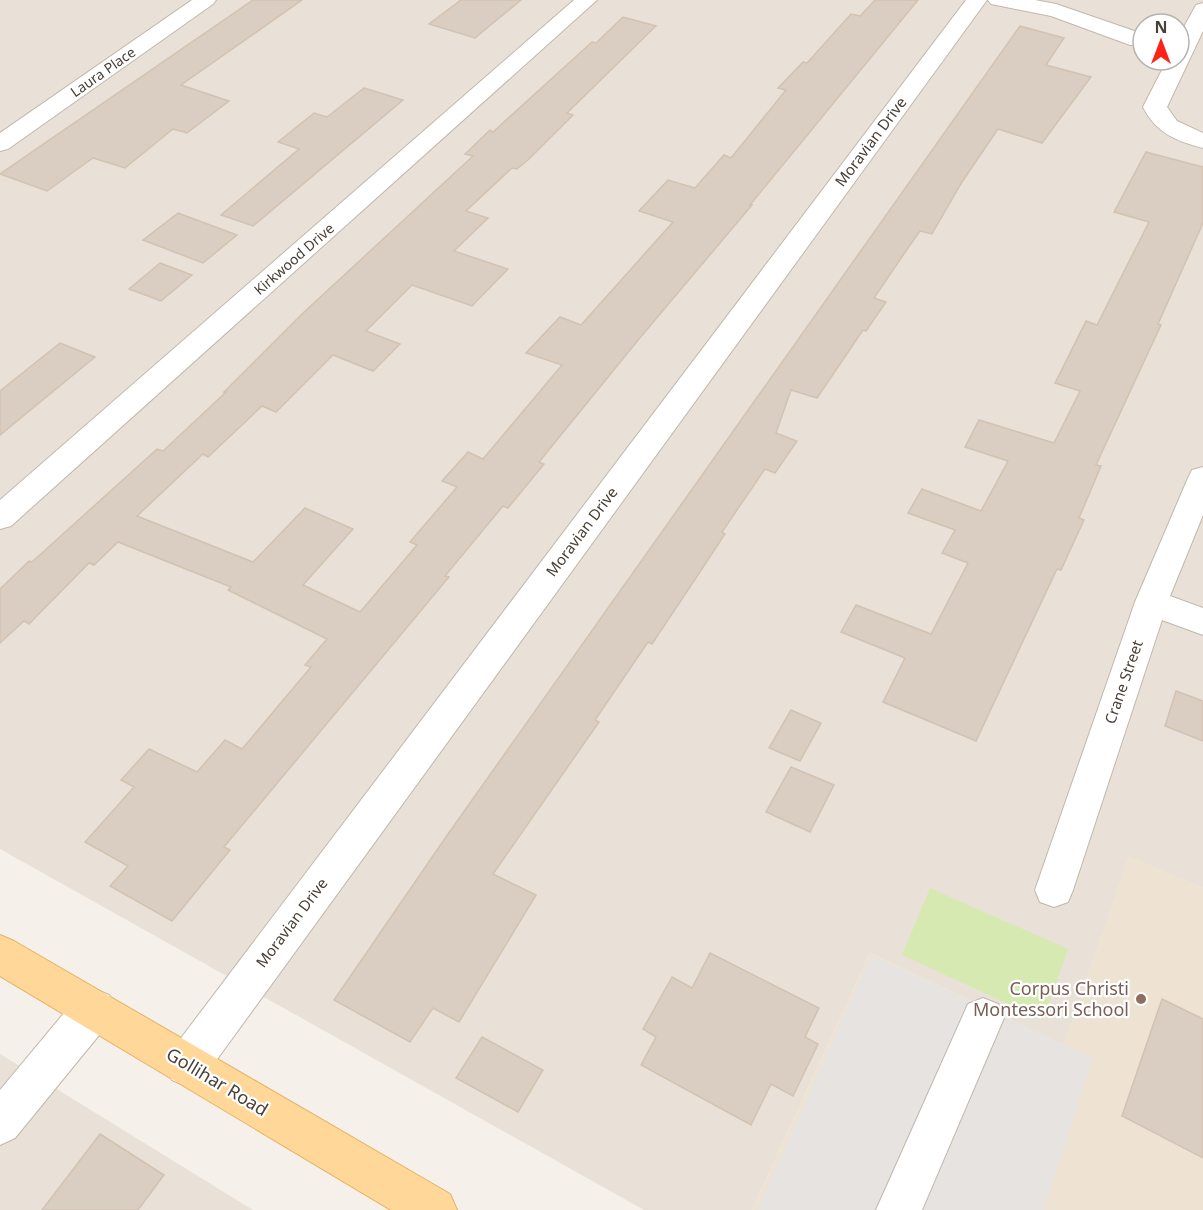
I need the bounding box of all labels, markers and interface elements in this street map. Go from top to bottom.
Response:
north arrow [1131,12,1191,72]
text: N [1154,16,1168,38]
street label: Laura Place [66,42,139,101]
street label: Moravian Drive [830,93,910,190]
street label: Kirkwood Drive [250,218,338,299]
street label: Moravian Drive [541,483,621,580]
street label: Crane Street [1099,637,1147,726]
street label: Moravian Drive [251,874,331,971]
place label: Corpus Christi Montessori School [973,976,1129,1021]
marker: Corpus Christi Montessori School [1134,992,1148,1006]
street label: Gollihar Road [162,1041,273,1121]

